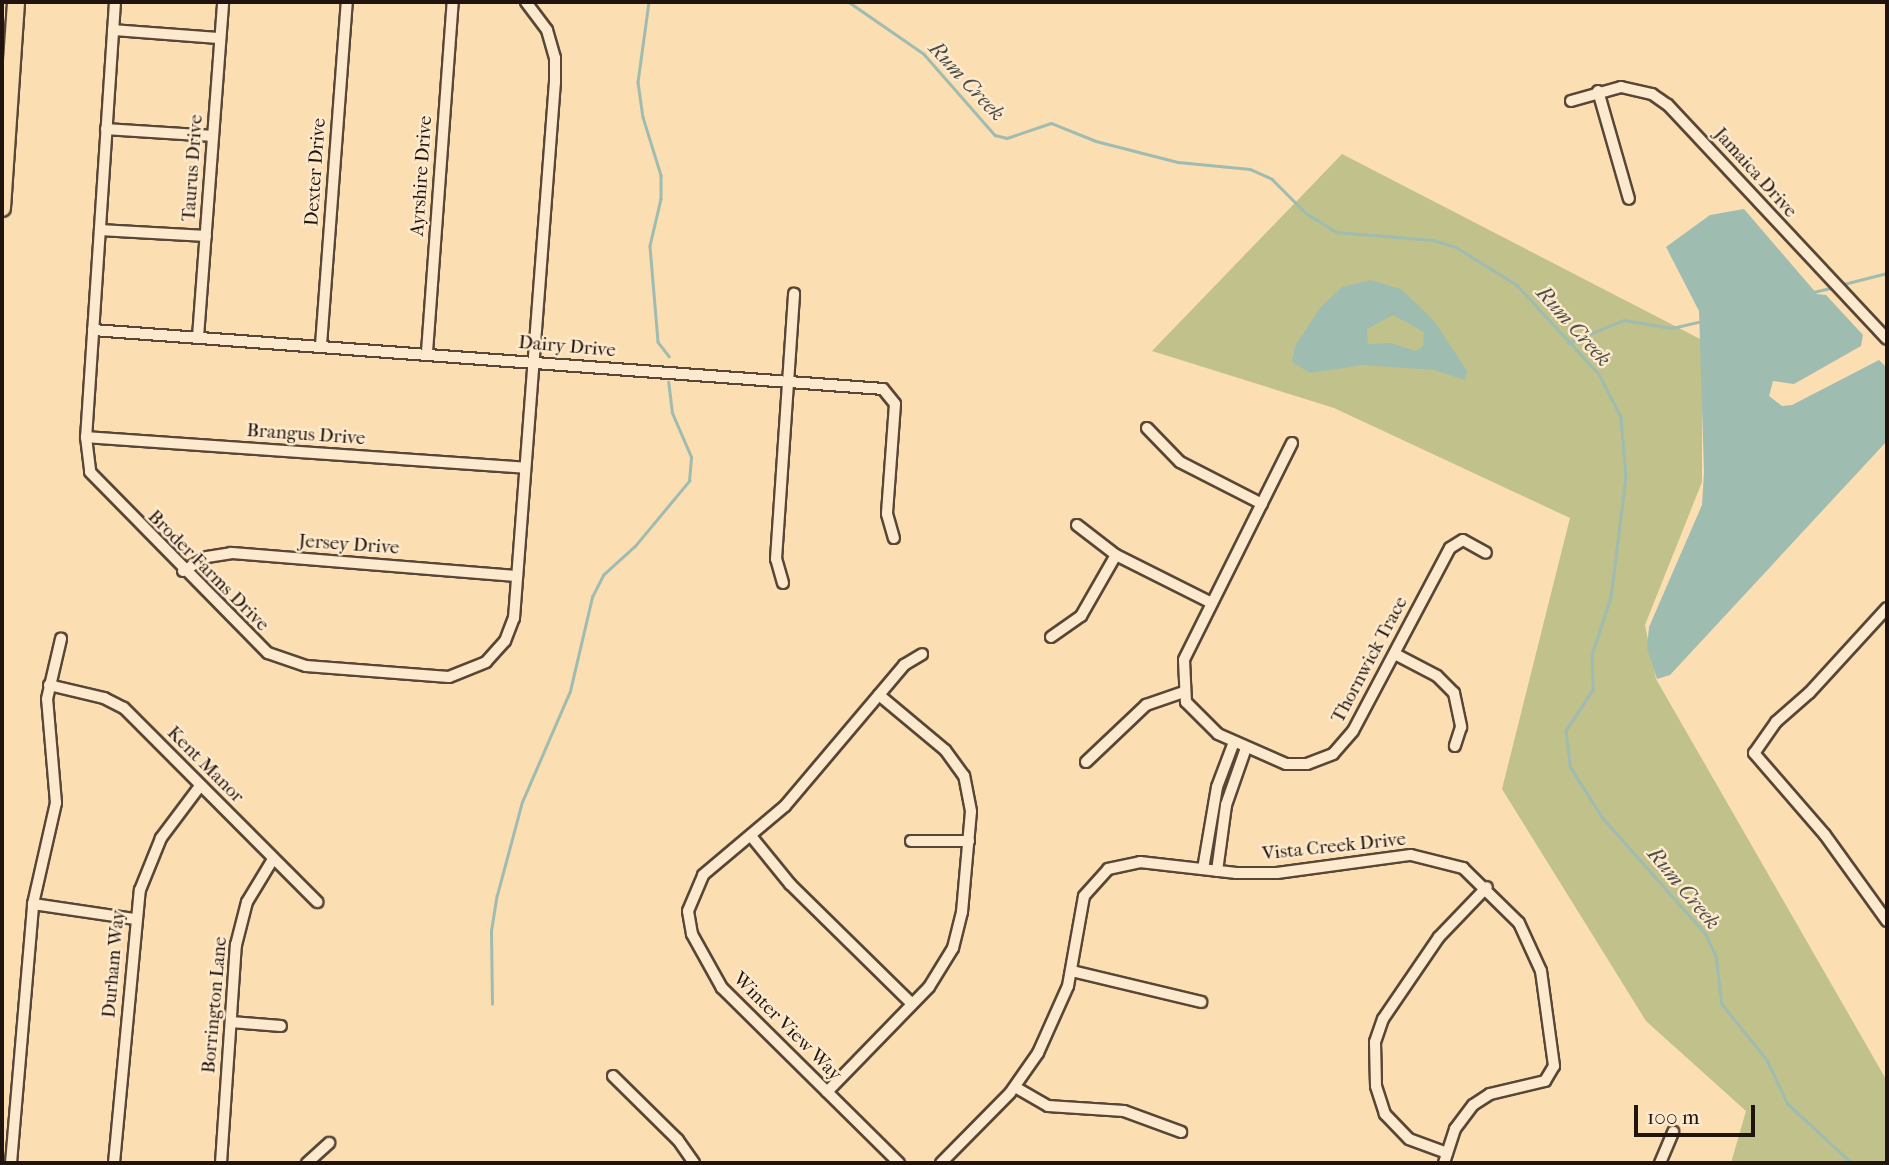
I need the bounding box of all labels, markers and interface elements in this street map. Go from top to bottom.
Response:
water label: Rum Creek [924,36,1010,126]
street label: Taurus Drive [178,114,208,222]
street label: Ayrshire Drive [406,115,438,237]
street label: Dexter Drive [301,117,331,227]
street label: Jamaica Drive [1709,123,1801,223]
water label: Rum Creek [1531,281,1617,371]
street label: Dairy Drive [517,331,617,363]
street label: Brangus Drive [246,419,366,451]
street label: Broder Farms Drive [143,506,273,636]
street label: Jersey Drive [298,530,400,560]
street label: Thornwick Trace [1327,593,1413,727]
street label: Kent Manor [162,722,248,808]
street label: Vista Creek Drive [1261,828,1407,866]
water label: Rum Creek [1642,842,1726,934]
street label: Durham Way [98,909,130,1019]
street label: Borrington Lane [198,936,232,1074]
street label: Winter View Way [728,968,846,1086]
scale bar [1637,1092,1758,1136]
text: 100 m [1647,1105,1700,1129]

